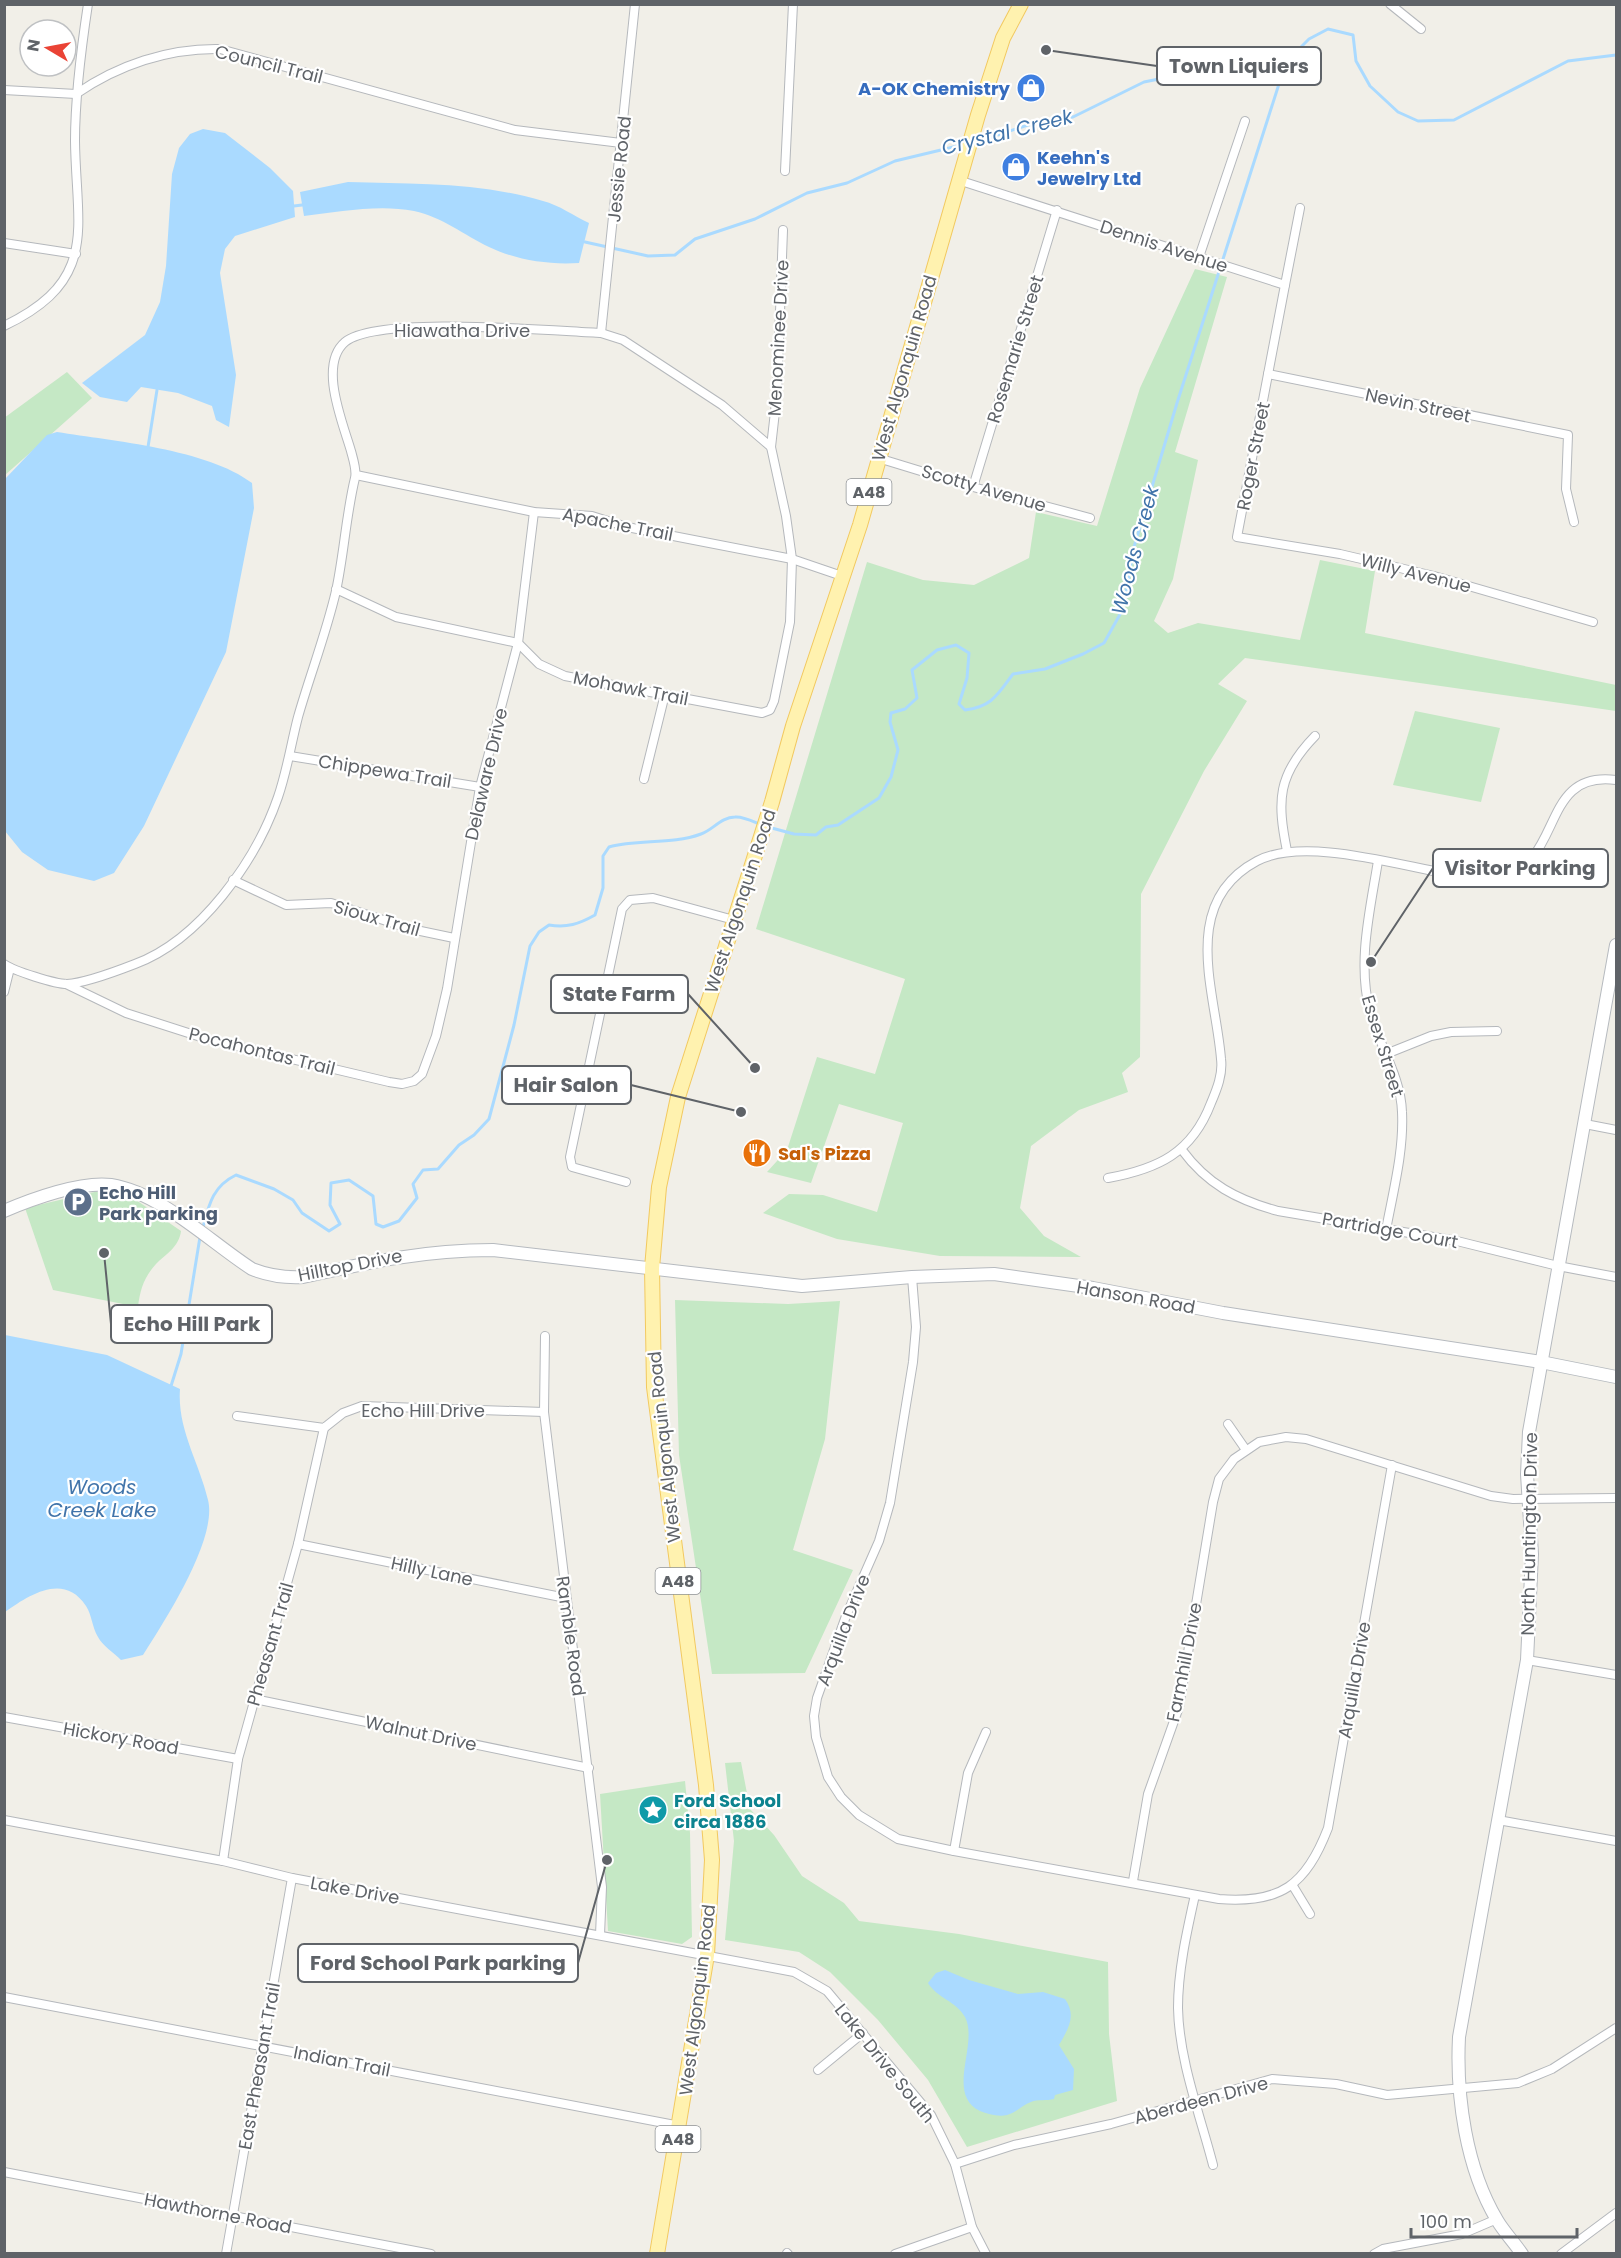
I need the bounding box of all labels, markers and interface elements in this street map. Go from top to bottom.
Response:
north arrow [18,18,78,78]
text: N [21,38,46,53]
street label: Council Trail [212,39,326,89]
callout: Town Liquiers [1157,47,1321,85]
text: Town Liquiers [1169,52,1309,80]
shop icon: A-OK Chemistry [1015,72,1047,104]
place label: A-OK Chemistry [858,76,1011,101]
water label: Crystal Creek [938,102,1077,162]
street label: Jessie Road [601,115,637,223]
place label: Keehn's Jewelry Ltd [1037,145,1142,191]
shop icon: Keehn's Jewelry Ltd [1000,151,1032,183]
street label: Dennis Avenue [1097,214,1231,278]
street label: Menominee Drive [761,259,795,417]
street label: West Algonquin Road [865,272,943,464]
street label: Rosemarie Street [981,272,1049,426]
street label: Hiawatha Drive [394,318,530,343]
street label: Nevin Street [1363,382,1473,428]
street label: Roger Street [1230,400,1276,512]
street label: Scotty Avenue [919,458,1049,518]
road number: A48 [846,479,892,505]
water label: Woods Creek [1104,480,1166,618]
street label: Apache Trail [560,501,676,547]
street label: Willy Avenue [1358,547,1474,599]
street label: Mohawk Trail [571,665,691,711]
street label: Delaware Drive [459,705,513,843]
street label: Chippewa Trail [317,748,453,794]
street label: West Algonquin Road [698,806,782,996]
callout: Visitor Parking [1433,849,1608,887]
text: Visitor Parking [1444,854,1596,882]
street label: Sioux Trail [331,894,423,942]
callout: State Farm [551,975,688,1013]
text: State Farm [563,980,675,1008]
street label: Essex Street [1356,992,1410,1100]
street label: Pocahontas Trail [186,1021,338,1081]
callout: Hair Salon [502,1066,631,1104]
text: Hair Salon [514,1071,618,1099]
restaurant icon: Sal's Pizza [741,1137,773,1169]
place label: Sal's Pizza [778,1141,871,1166]
place label: Echo Hill Park parking [99,1180,218,1226]
parking icon: Echo Hill Park parking [62,1186,94,1218]
street label: Partridge Court [1320,1206,1460,1254]
street label: Hilltop Drive [296,1243,404,1287]
street label: Hanson Road [1075,1274,1197,1320]
callout: Echo Hill Park [111,1305,272,1343]
text: Echo Hill Park [124,1310,261,1338]
street label: West Algonquin Road [642,1350,686,1544]
street label: Echo Hill Drive [361,1398,485,1423]
street label: North Huntington Drive [1515,1432,1543,1636]
water label: Woods Creek Lake [48,1473,156,1524]
street label: Hilly Lane [389,1550,475,1592]
road number: A48 [656,1568,700,1594]
street label: Arquilla Drive [810,1570,876,1690]
street label: Ramble Road [550,1574,592,1698]
street label: Pheasant Trail [240,1579,300,1709]
street label: Farmhill Drive [1160,1600,1208,1724]
street label: Arquilla Drive [1331,1620,1377,1740]
street label: Walnut Drive [363,1709,479,1757]
street label: Hickory Road [61,1716,181,1760]
place label: Ford School circa 1886 [674,1788,781,1834]
place icon: Ford School circa 1886 [637,1794,669,1826]
street label: Lake Drive [308,1870,402,1910]
street label: West Algonquin Road [673,1903,721,2097]
callout: Ford School Park parking [298,1944,578,1982]
text: Ford School Park parking [310,1949,566,1977]
street label: East Pheasant Trail [232,1980,286,2152]
street label: Lake Drive South [829,1998,941,2128]
street label: Indian Trail [291,2039,393,2083]
street label: Aberdeen Drive [1131,2070,1271,2130]
road number: A48 [656,2126,700,2152]
street label: Hawthorne Road [142,2186,294,2240]
scale bar [1411,2201,1578,2239]
text: 100 m [1420,2209,1472,2234]

